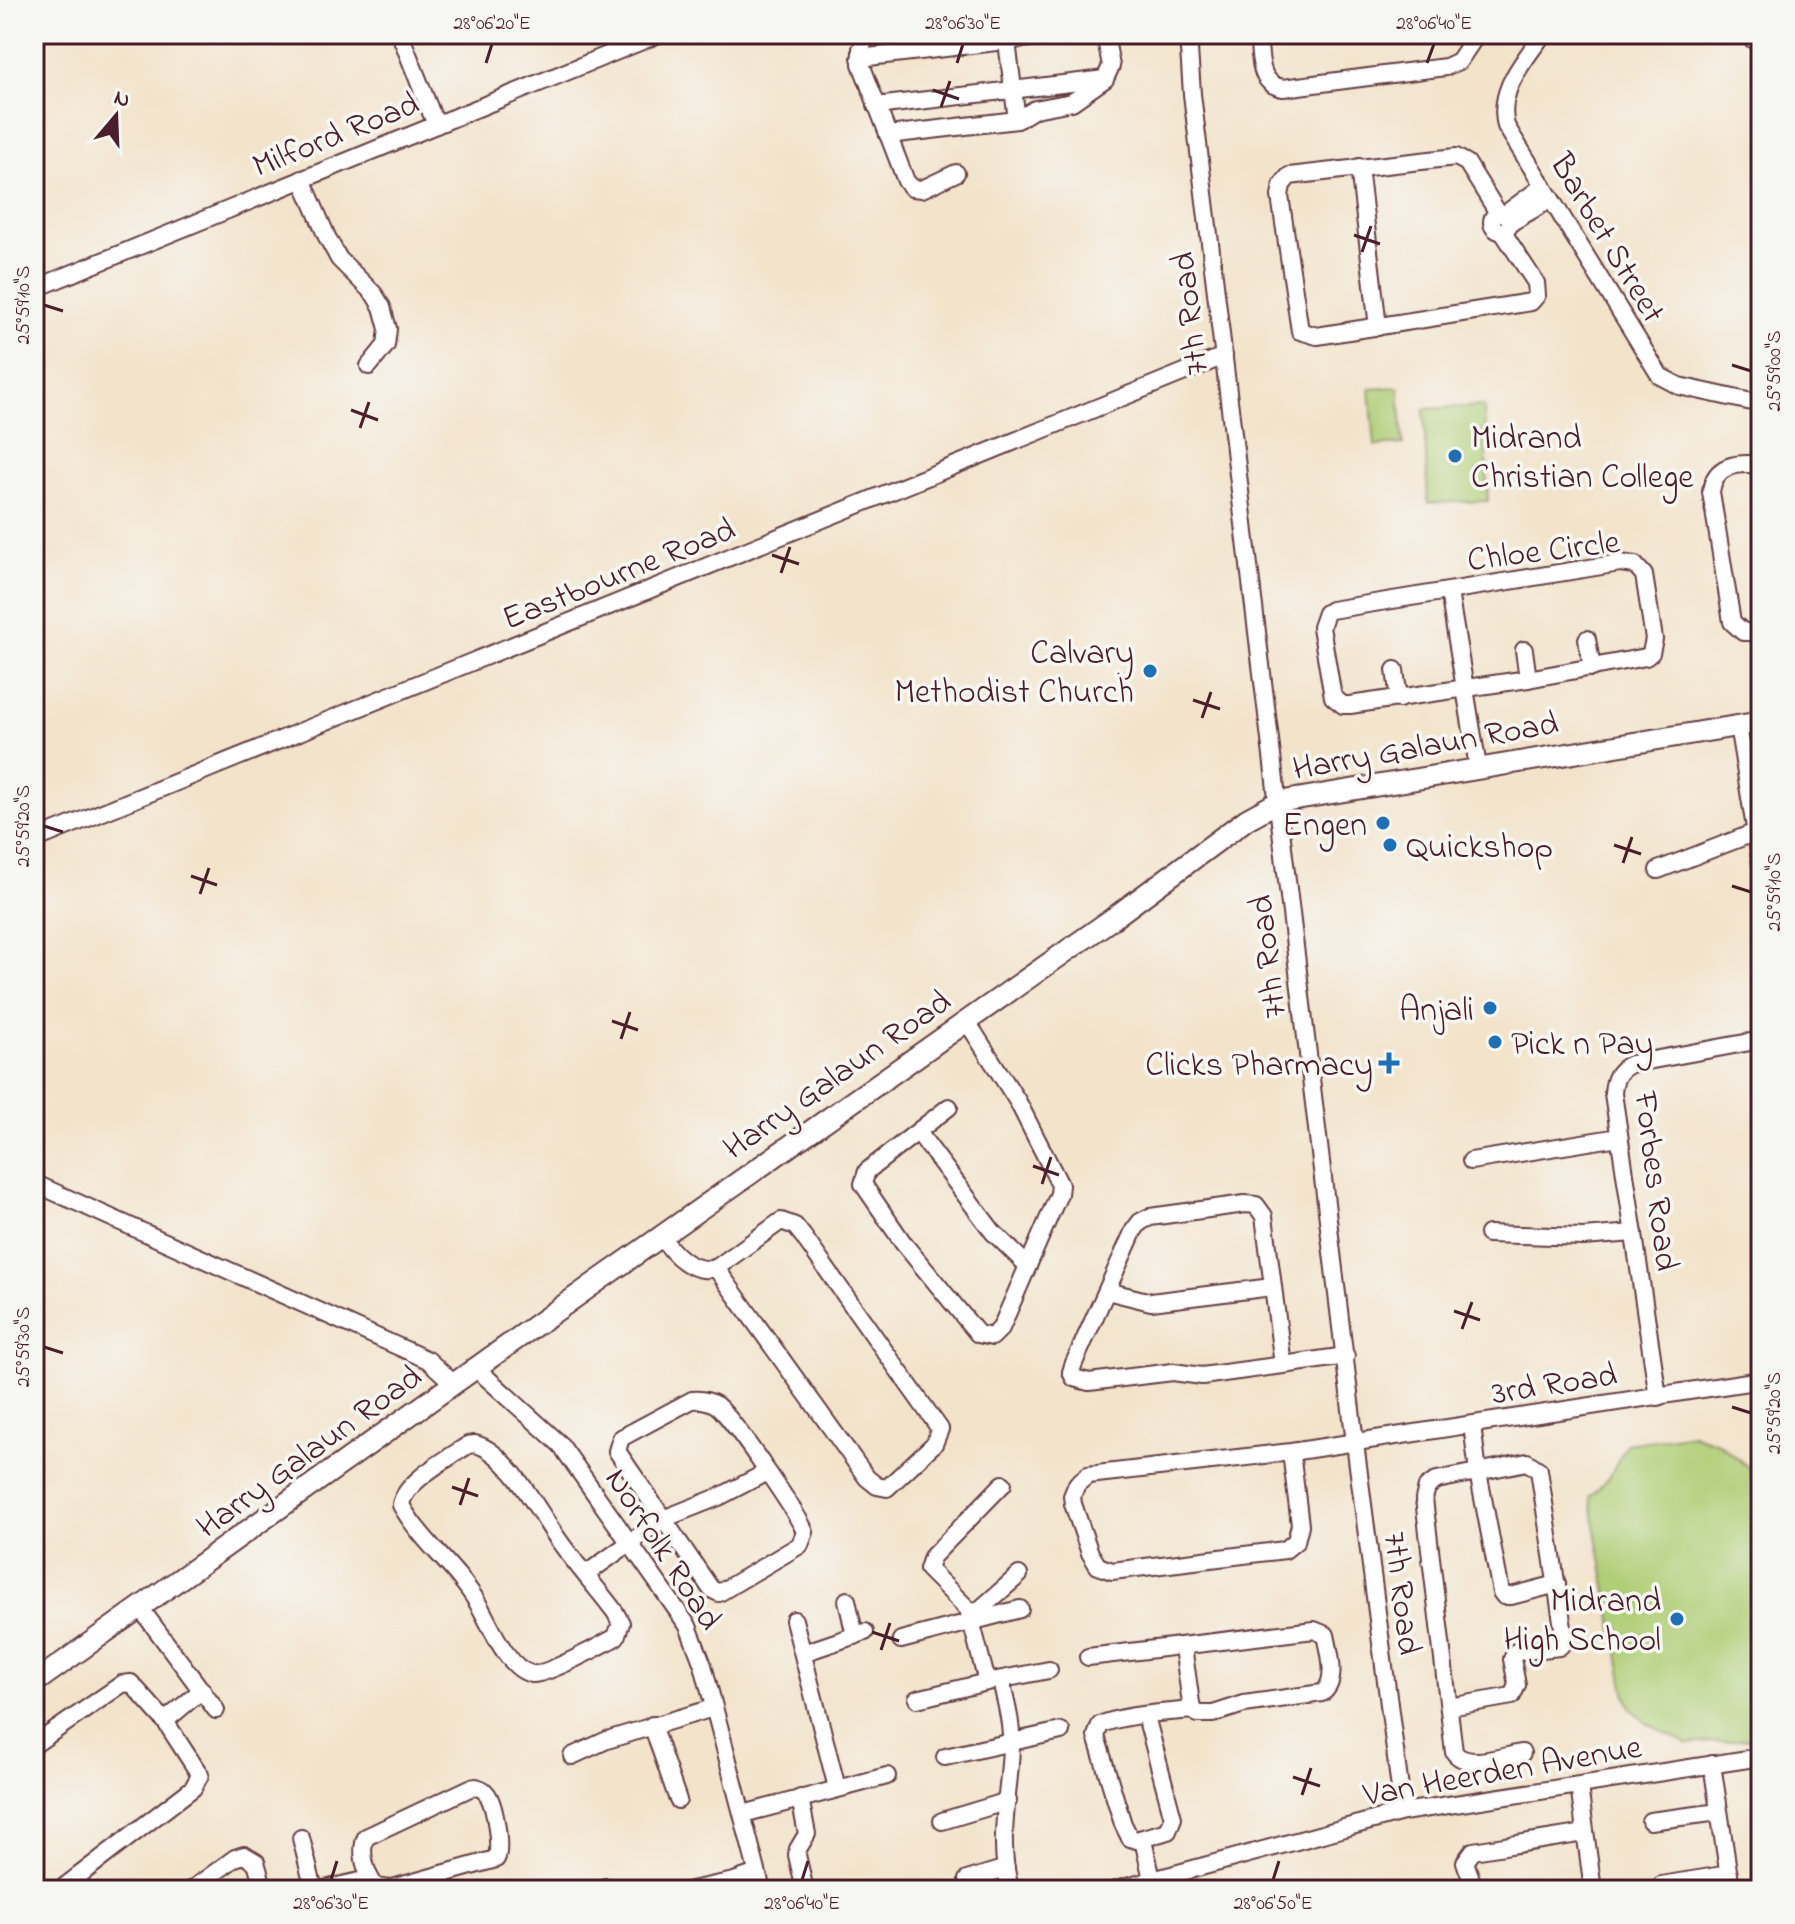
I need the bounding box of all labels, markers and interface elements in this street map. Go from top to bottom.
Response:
text: 28°06'20"E [453,10,531,39]
text: 28°06'30"E [925,10,1001,39]
text: 28°06'40"E [1396,10,1472,39]
north arrow [76,76,156,156]
street label: Milford Road [246,81,427,193]
text: N [109,82,134,117]
street label: Barbet Street [1535,144,1676,334]
street label: 7th Road [1160,249,1224,378]
text: 25°59'10"S [10,265,39,344]
text: 25°59'00"S [1761,330,1790,412]
place label: Midrand Christian College [1471,415,1694,504]
marker: Midrand Christian College [1446,447,1464,465]
street label: Eastbourne Road [495,506,744,645]
street label: Chloe Circle [1464,519,1623,587]
place label: Calvary Methodist Church [894,630,1134,719]
marker: Calvary Methodist Church [1141,662,1159,680]
street label: Harry Galaun Road [1289,700,1562,796]
text: 25°59'20"S [10,785,39,867]
place label: Engen [1282,802,1367,852]
marker: Engen [1374,814,1392,832]
place label: Quickshop [1406,824,1553,874]
marker: Quickshop [1381,836,1399,854]
text: 25°59'10"S [1761,852,1790,931]
street label: 7th Road [1238,892,1302,1021]
street label: Harry Galaun Road [714,979,963,1174]
place label: Anjali [1399,987,1474,1037]
marker: Anjali [1481,999,1499,1017]
place label: Pick n Pay [1511,1021,1653,1071]
marker: Pick n Pay [1486,1033,1504,1051]
place label: Clicks Pharmacy [1145,1042,1373,1092]
marker: Clicks Pharmacy [1380,1054,1398,1072]
street label: Forbes Road [1618,1088,1690,1274]
text: 25°59'30"S [10,1306,39,1387]
street label: 3rd Road [1488,1351,1621,1421]
street label: Harry Galaun Road [187,1354,434,1552]
text: 25°59'20"S [1761,1372,1790,1454]
street label: Norfolk Road [590,1459,733,1641]
street label: 7th Road [1368,1529,1432,1658]
place label: Midrand High School [1503,1578,1661,1667]
marker: Midrand High School [1668,1610,1686,1628]
street label: Van Heerden Avenue [1359,1724,1646,1822]
text: 28°06'30"E [293,1890,369,1919]
text: 28°06'40"E [764,1890,840,1919]
text: 28°06'50"E [1233,1890,1313,1919]

